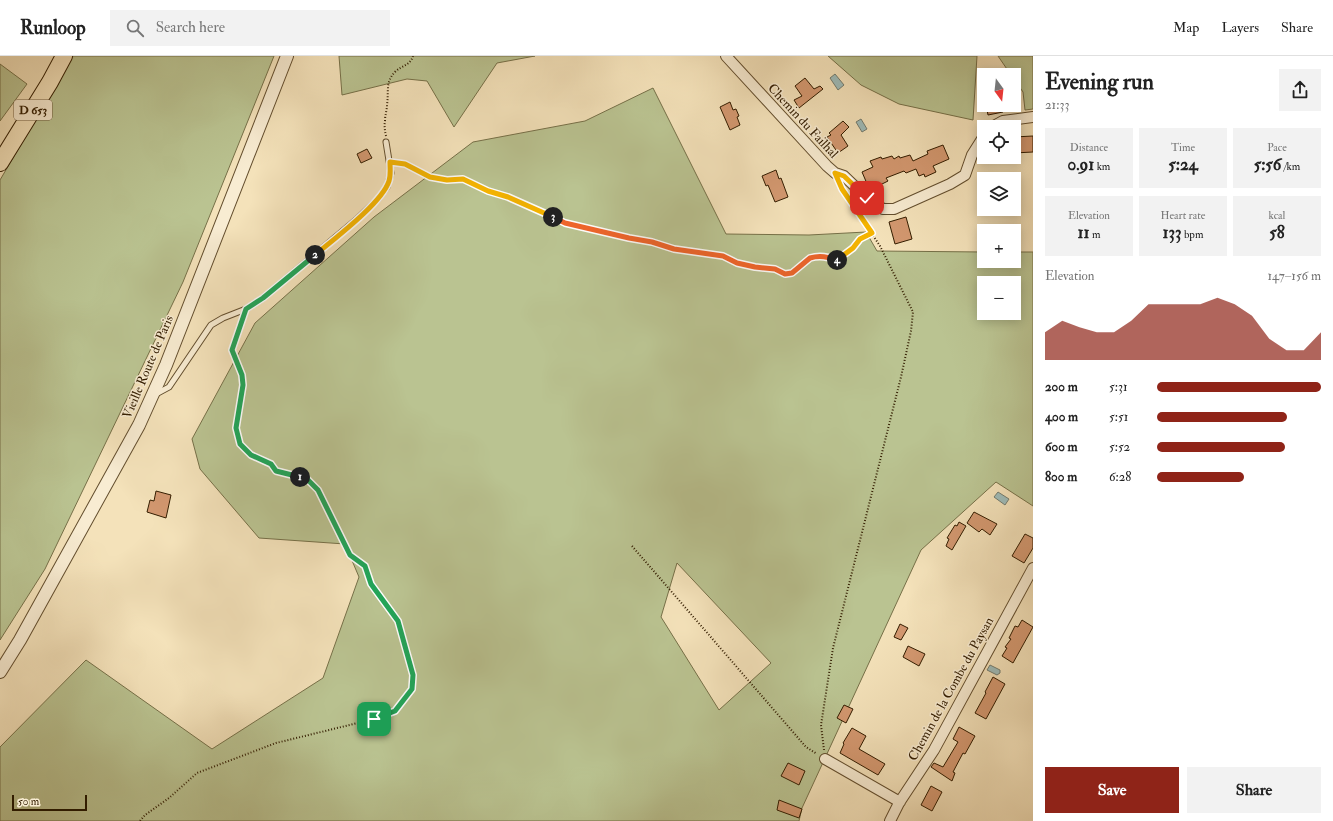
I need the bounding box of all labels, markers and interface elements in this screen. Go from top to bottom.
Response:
search box [110,10,390,46]
text: Runloop [20,16,86,40]
icon: search [124,17,146,39]
text: Search here [156,18,225,37]
text: Map [1173,19,1199,36]
text: Layers [1221,19,1259,36]
text: Share [1281,19,1313,36]
north arrow [977,68,1021,112]
map controls [977,68,1021,320]
text: Evening run [1045,68,1154,96]
button: share [1279,69,1321,111]
street label: Chemin du Failhal [764,80,842,162]
text: 21:33 [1045,97,1069,113]
road number: D 653 [14,100,52,120]
button: locate [977,120,1021,164]
text: Distance [1070,141,1108,154]
text: Time [1171,141,1195,154]
text: Pace [1267,141,1287,154]
text: 0.91 [1068,154,1094,175]
text: 5:24 [1168,154,1198,175]
text: 5:56 [1254,154,1281,175]
text: km [1094,160,1110,173]
text: /km [1281,160,1300,173]
button: layers [977,172,1021,216]
pin [850,181,884,215]
icon: check [856,187,878,209]
pin: 3 [543,207,563,227]
text: Elevation [1068,209,1110,222]
text: Heart rate [1161,209,1205,222]
text: kcal [1269,209,1285,222]
text: 3 [551,210,555,223]
text: 11 [1078,222,1090,243]
text: 133 [1163,222,1182,243]
text: 58 [1269,222,1285,243]
button: + [977,224,1021,268]
text: m [1090,228,1101,241]
text: bpm [1182,228,1203,241]
pin: 2 [305,245,325,265]
text: 2 [312,248,318,261]
pin: 4 [827,250,847,270]
text: 4 [834,253,840,266]
text: Elevation [1045,268,1095,284]
text: 147–156 m [1267,268,1321,284]
button: − [977,276,1021,320]
street label: Vieille Route de Paris [119,312,177,421]
text: 200 m [1045,379,1078,395]
text: 5:31 [1109,379,1128,395]
text: 400 m [1045,409,1078,425]
text: 5:51 [1109,409,1128,425]
text: 600 m [1045,439,1078,455]
text: 5:52 [1109,439,1130,455]
pin: 1 [290,467,310,487]
text: 800 m [1045,469,1077,485]
text: 6:28 [1109,469,1131,485]
text: 1 [298,470,302,483]
street label: Chemin de la Combe du Paysan [905,614,998,764]
pin [357,702,391,736]
icon: arrive [363,708,385,730]
button: Save [1045,767,1179,813]
button: Share [1187,767,1321,813]
scale bar [12,793,87,812]
text: 50 m [18,795,39,808]

